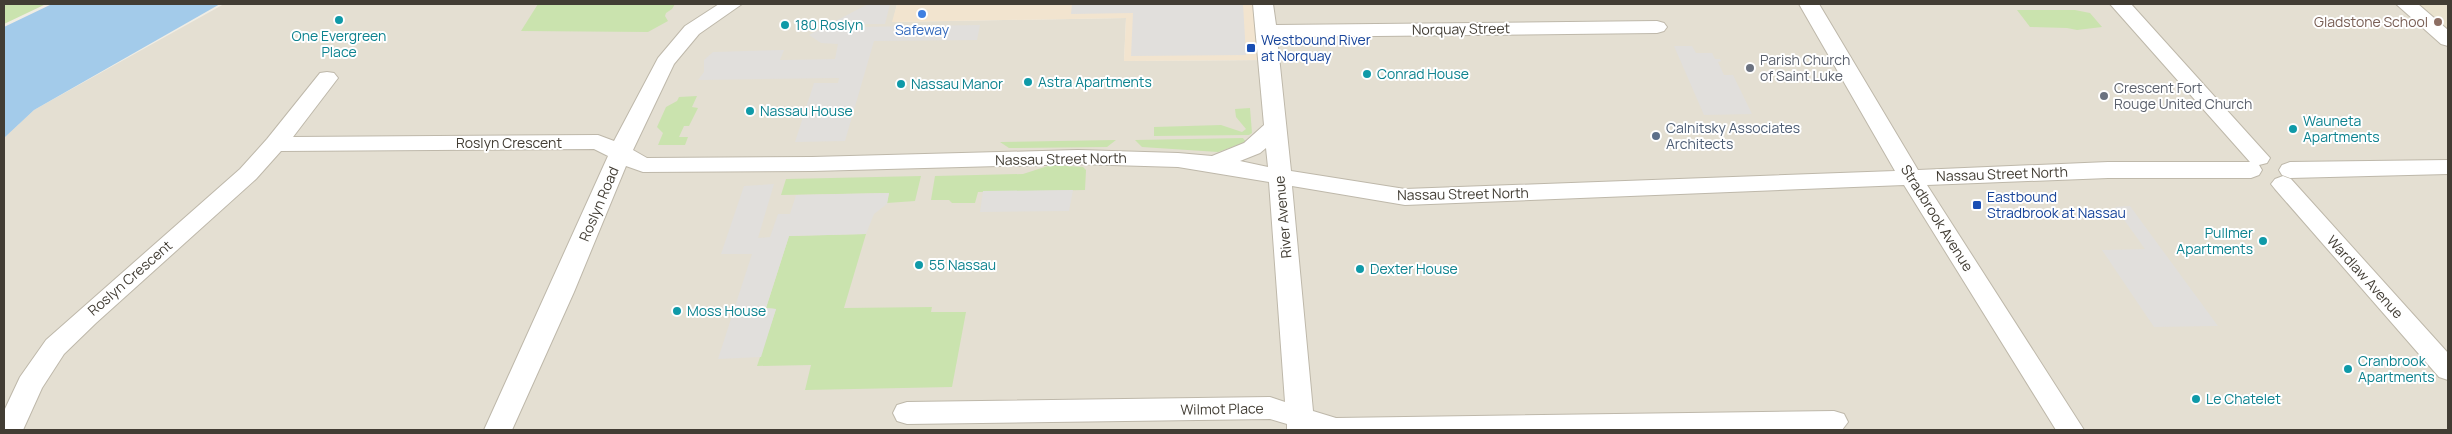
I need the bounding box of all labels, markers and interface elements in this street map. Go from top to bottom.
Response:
marker: Safeway [916,8,928,20]
place label: Gladstone School [2314,12,2428,31]
marker: One Evergreen Place [333,14,345,26]
place label: 180 Roslyn [795,15,863,34]
marker: Gladstone School [2432,16,2444,28]
street label: Norquay Street [1412,18,1511,39]
marker: 180 Roslyn [779,19,791,31]
place label: Safeway [895,20,950,39]
place label: One Evergreen Place [292,26,386,61]
place label: Westbound River at Norquay [1261,30,1371,65]
marker: Westbound River at Norquay [1245,42,1257,54]
place label: Parish Church of Saint Luke [1760,50,1850,85]
marker: Parish Church of Saint Luke [1744,62,1756,74]
place label: Conrad House [1377,64,1469,83]
marker: Conrad House [1361,68,1373,80]
place label: Astra Apartments [1038,72,1152,91]
place label: Nassau Manor [911,74,1003,93]
marker: Astra Apartments [1022,76,1034,88]
marker: Nassau Manor [895,78,907,90]
place label: Crescent Fort Rouge United Church [2114,78,2252,113]
marker: Crescent Fort Rouge United Church [2098,90,2110,102]
place label: Nassau House [760,101,853,120]
marker: Nassau House [744,105,756,117]
place label: Wauneta Apartments [2303,111,2380,146]
place label: Calnitsky Associates Architects [1666,118,1800,153]
marker: Wauneta Apartments [2287,123,2299,135]
marker: Calnitsky Associates Architects [1650,130,1662,142]
street label: Roslyn Crescent [456,133,562,152]
street label: Nassau Street North [995,148,1127,169]
street label: Stradbrook Avenue [1897,161,1978,275]
street label: Nassau Street North [1936,162,2068,185]
street label: Roslyn Road [574,164,623,244]
street label: River Avenue [1269,175,1296,259]
street label: Nassau Street North [1397,183,1529,204]
place label: Eastbound Stradbrook at Nassau [1987,187,2126,222]
marker: Eastbound Stradbrook at Nassau [1971,199,1983,211]
place label: Pullmer Apartments [2176,223,2253,258]
street label: Wardlaw Avenue [2323,231,2408,322]
street label: Roslyn Crescent [83,235,176,320]
marker: Pullmer Apartments [2257,235,2269,247]
place label: 55 Nassau [929,255,996,274]
marker: 55 Nassau [913,259,925,271]
place label: Dexter House [1370,259,1458,278]
marker: Dexter House [1354,263,1366,275]
place label: Moss House [687,301,766,320]
marker: Moss House [671,305,683,317]
place label: Cranbrook Apartments [2358,351,2435,386]
marker: Cranbrook Apartments [2342,363,2354,375]
place label: Le Chatelet [2206,389,2281,408]
marker: Le Chatelet [2190,393,2202,405]
street label: Wilmot Place [1180,398,1264,419]

